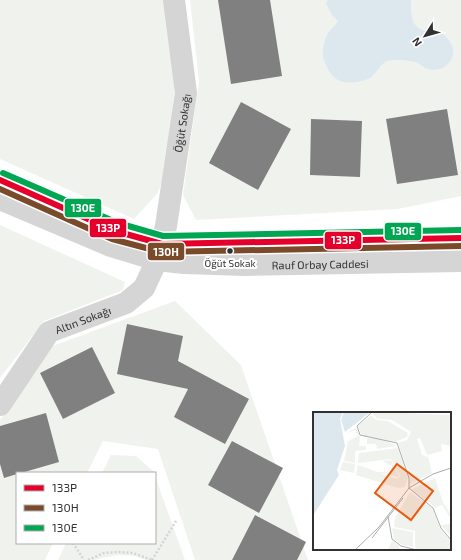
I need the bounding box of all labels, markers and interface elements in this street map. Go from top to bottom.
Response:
north arrow [405,16,445,56]
text: N [409,35,424,49]
street label: Öğüt Sokağı [170,92,192,153]
line badge: 130E [64,198,102,218]
text: 130E [71,201,95,214]
line badge: 133P [89,218,127,238]
text: 133P [96,221,120,234]
line badge: 130E [384,222,422,241]
text: 130E [391,224,415,237]
line badge: 133P [324,231,362,250]
text: 133P [331,233,355,246]
line badge: 130H [147,242,185,261]
text: 130H [153,245,179,258]
marker: Öğüt Sokak [225,246,235,256]
street label: Rauf Orbay Caddesi [272,256,369,271]
place label: Öğüt Sokak [205,257,255,269]
street label: Altın Sokağı [53,303,113,336]
inset map [313,412,451,550]
legend [16,472,156,544]
text: 133P [52,480,77,494]
text: 130H [52,500,79,514]
text: 130E [52,520,78,534]

